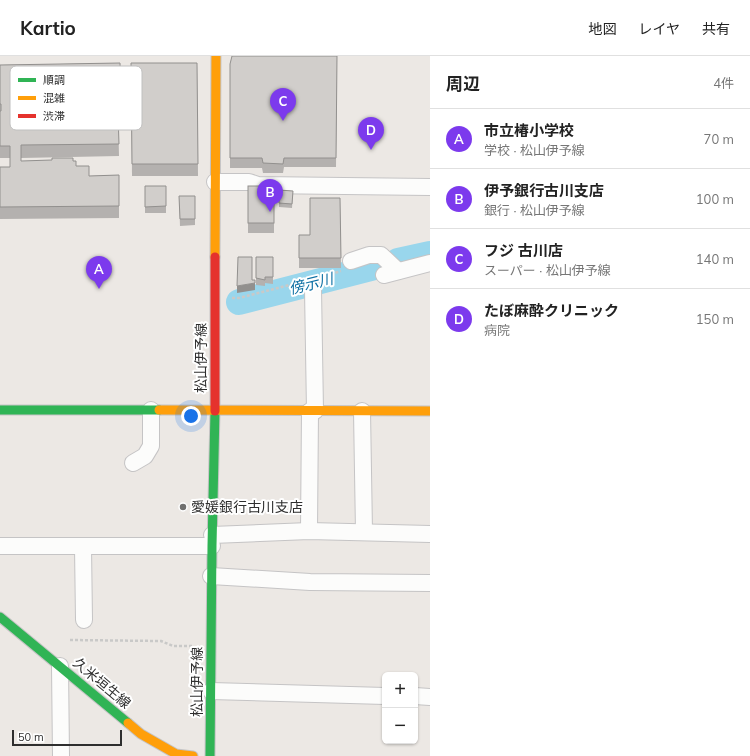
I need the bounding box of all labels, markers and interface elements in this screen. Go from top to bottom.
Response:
text: Kartio [20,16,76,40]
text: 地図 [588,20,616,38]
text: レイヤ [638,20,680,38]
text: 共有 [702,20,730,38]
legend [10,66,142,130]
text: 順調 [43,73,65,87]
text: 周辺 [446,73,480,94]
text: 4件 [713,75,734,91]
pin: C [270,88,296,121]
text: 混雑 [43,91,65,105]
text: 渋滞 [43,109,65,123]
pin: D [358,117,384,150]
text: 市立椿小学校 [484,121,574,140]
text: A [454,131,464,147]
text: 70 m [704,131,734,147]
text: 学校 · 松山伊予線 [484,142,585,158]
pin: B [257,179,283,212]
text: 伊予銀行古川支店 [484,181,604,200]
text: B [455,191,463,207]
text: 100 m [696,191,734,207]
text: 銀行 · 松山伊予線 [484,202,585,218]
text: フジ 古川店 [484,241,563,260]
text: C [455,251,463,267]
text: 140 m [696,251,734,267]
pin: A [86,256,112,289]
text: スーパー · 松山伊予線 [484,262,611,278]
water label: 傍示川 [287,268,337,298]
text: たぼ麻酔クリニック [484,301,619,320]
text: D [454,311,464,327]
text: 150 m [696,311,734,327]
text: 病院 [484,322,510,338]
street label: 松山伊予線 [192,323,210,393]
your location [181,406,201,426]
place label: 愛媛銀行古川支店 [191,498,303,516]
marker: 愛媛銀行古川支店 [178,502,188,512]
street label: 松山伊予線 [188,647,206,717]
street label: 久米垣生線 [69,654,135,712]
map controls [382,672,418,744]
button: + [382,672,418,708]
button: − [382,708,418,744]
scale bar [12,728,122,747]
text: 50 m [18,730,44,744]

